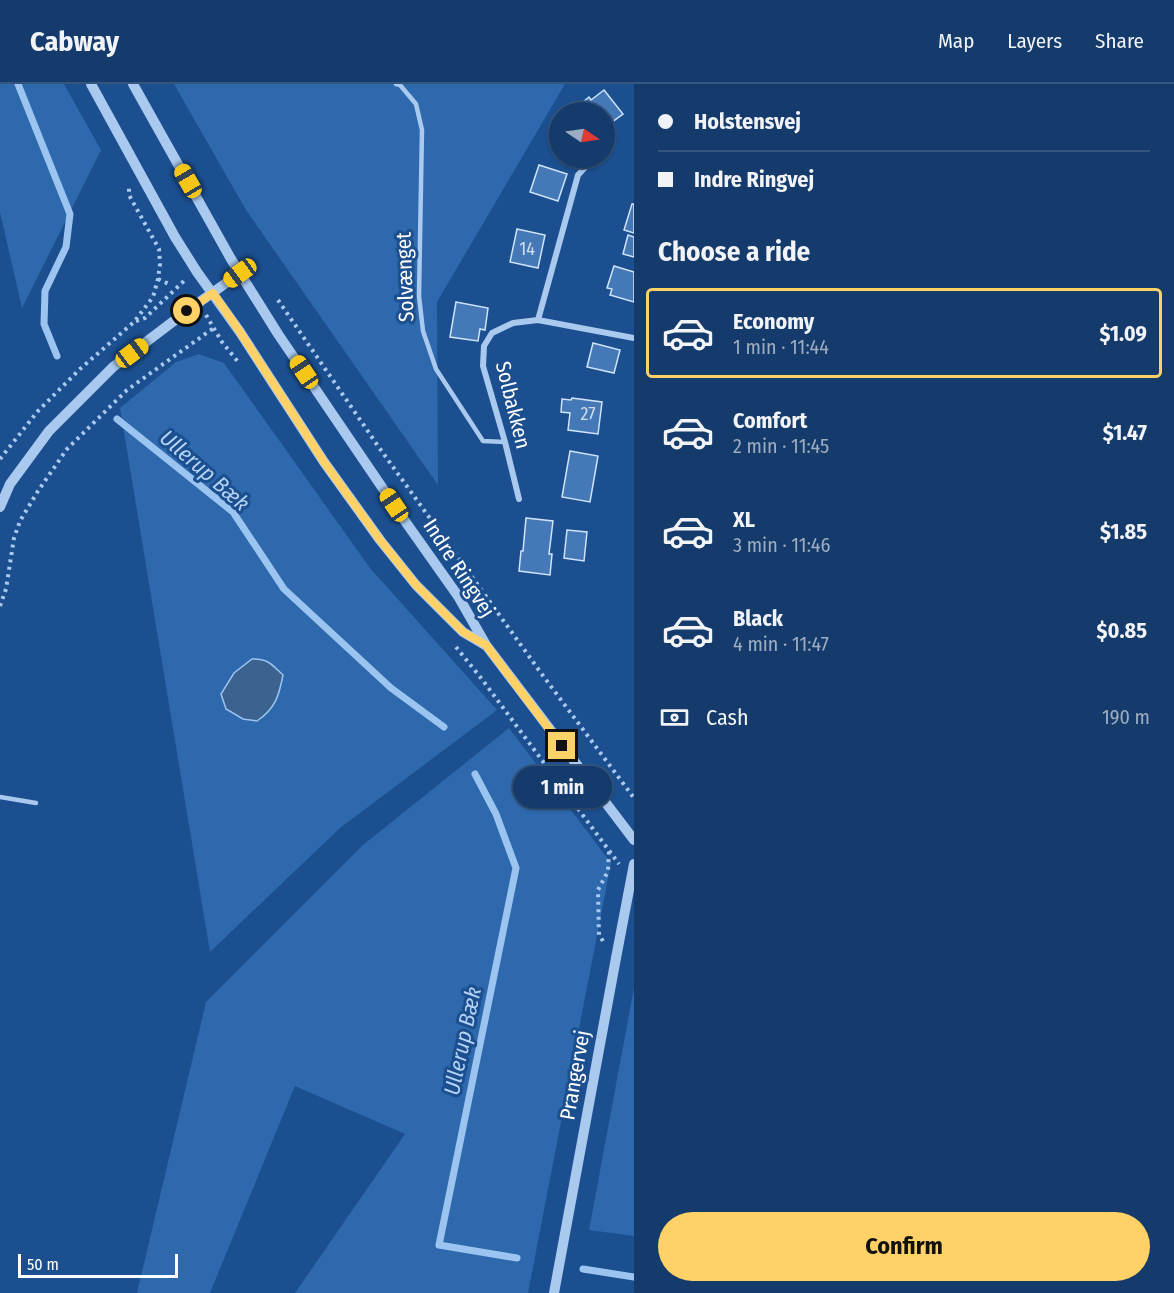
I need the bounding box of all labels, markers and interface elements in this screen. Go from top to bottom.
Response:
text: Cabway [30,25,119,58]
text: Map [938,28,974,54]
text: Layers [1007,28,1062,54]
text: Share [1095,28,1144,54]
north arrow [549,102,615,168]
map controls [549,102,615,168]
text: Holstensvej [694,108,801,135]
car [171,161,205,201]
text: Indre Ringvej [694,166,814,193]
street label: Solvænget [390,232,420,322]
text: Choose a ride [658,236,810,268]
house number: 14 [519,238,535,260]
car [220,255,260,291]
route start [173,297,200,324]
icon: car [661,306,715,360]
text: Economy [733,308,814,335]
text: $1.09 [1100,320,1147,347]
car [112,335,152,371]
text: 1 min · 11:44 [733,335,829,359]
car [286,352,322,392]
street label: Solbakken [490,359,536,451]
house number: 27 [580,403,596,425]
icon: car [661,405,715,459]
text: Comfort [733,407,807,434]
text: $1.47 [1103,419,1147,446]
water label: Ullerup Bæk [154,424,255,517]
text: 2 min · 11:45 [733,434,829,458]
car [376,485,412,525]
icon: car [661,504,715,558]
text: XL [733,506,755,533]
street label: Indre Ringvej [417,514,501,622]
text: $1.85 [1100,518,1147,545]
text: 3 min · 11:46 [733,533,830,557]
icon: car [661,603,715,657]
text: Black [733,605,783,632]
text: $0.85 [1097,617,1147,644]
text: 4 min · 11:47 [733,632,829,656]
icon: cash [658,701,691,734]
text: Cash [706,704,749,731]
text: 190 m [1102,705,1150,729]
route end [548,732,575,759]
callout: 1 min [512,767,612,809]
text: 1 min [541,775,584,799]
water label: Ullerup Bæk [438,984,487,1098]
street label: Prangervej [554,1028,596,1122]
button: Confirm [658,1212,1150,1281]
scale bar [18,1251,178,1278]
text: 50 m [27,1255,59,1274]

